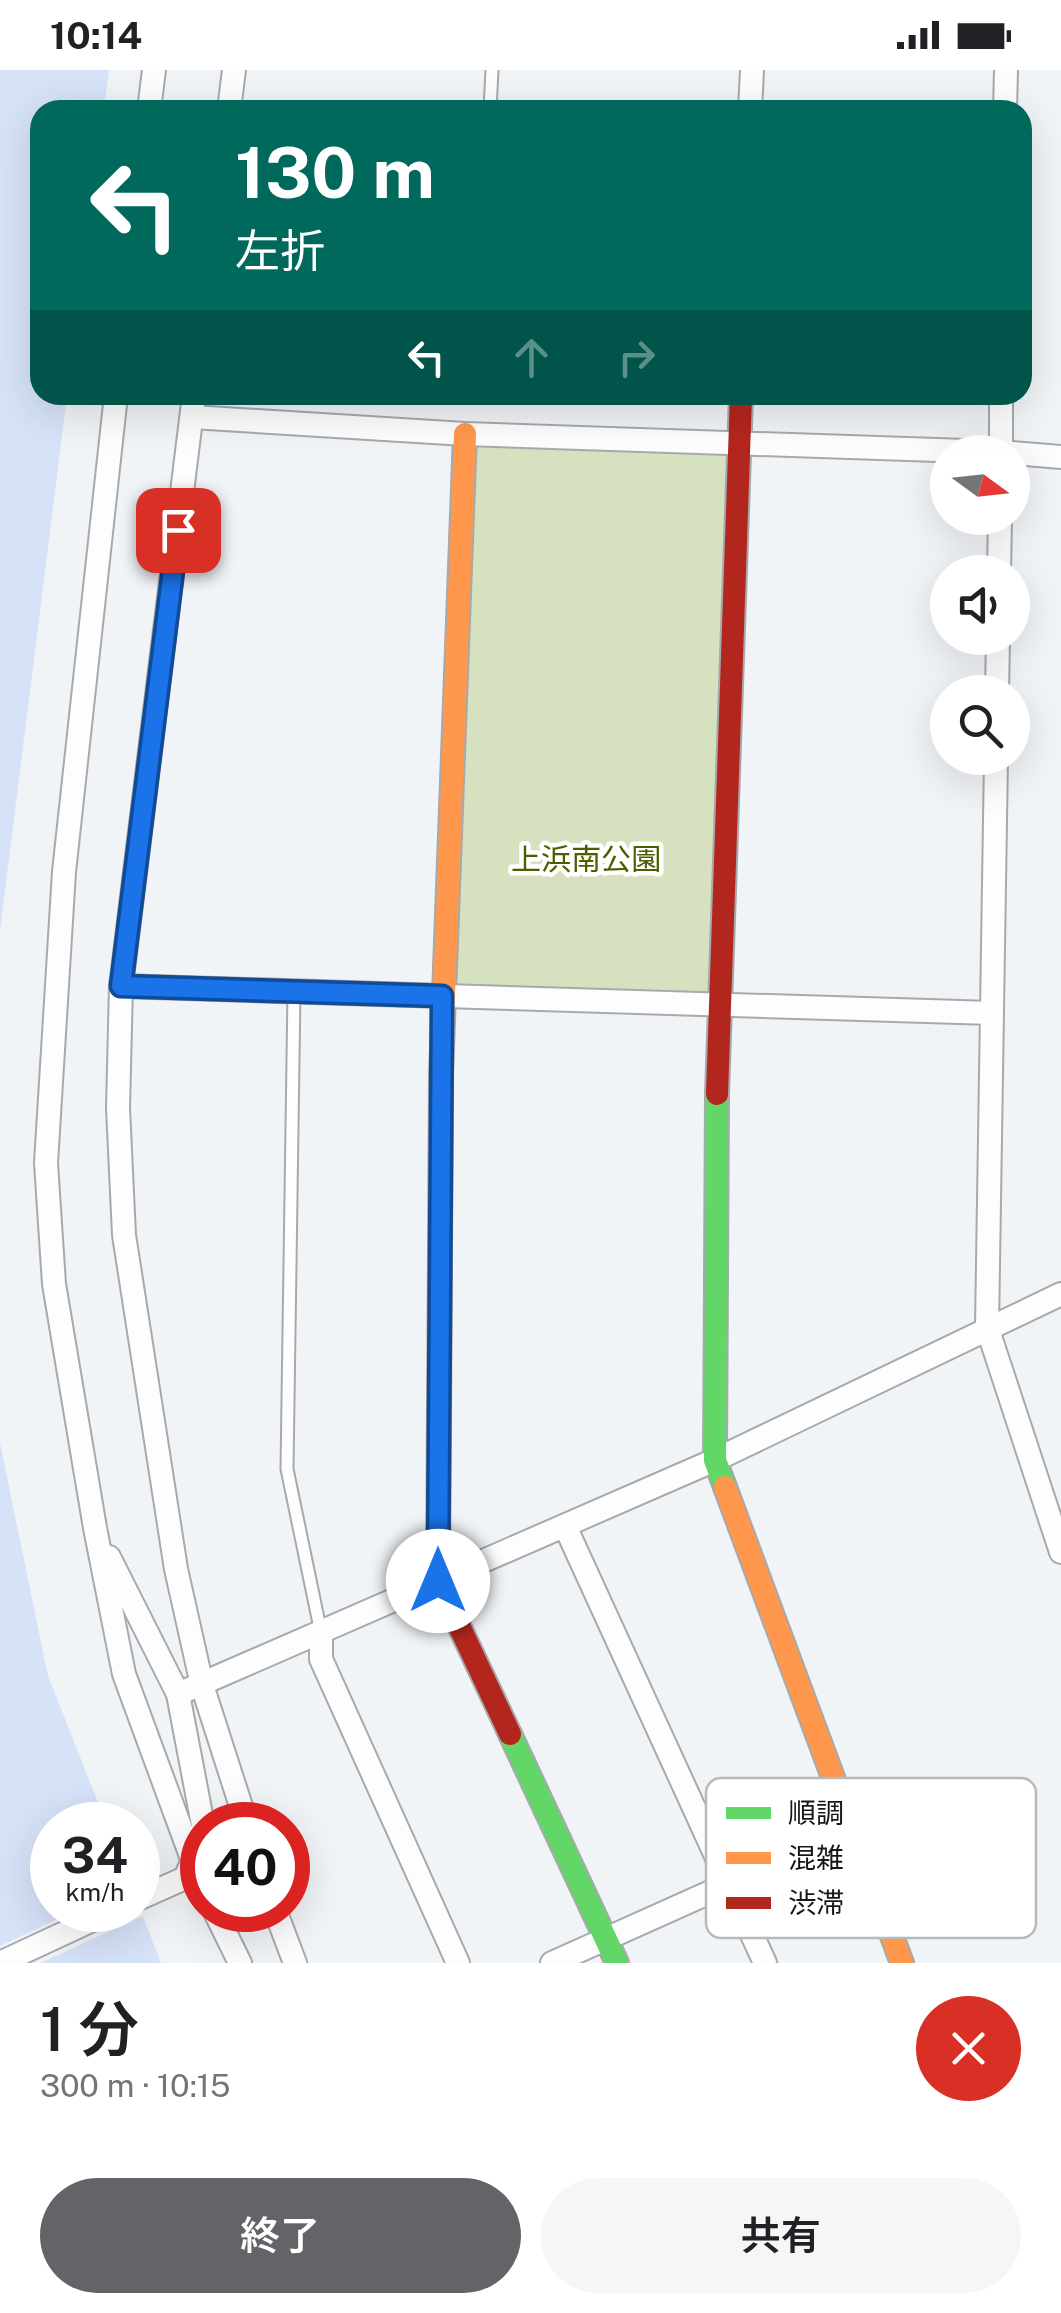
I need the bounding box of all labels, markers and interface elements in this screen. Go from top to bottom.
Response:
text: 10:14 [50,13,142,58]
text: 130 m [235,131,435,214]
icon: left [70,140,200,270]
text: 左折 [235,224,325,277]
icon: left [399,330,454,385]
icon: ahead [504,330,559,385]
icon: right [609,330,664,385]
north arrow [930,435,1030,535]
map controls [930,435,1030,775]
pin [136,488,221,573]
icon: arrive [151,503,206,558]
button: sound [930,555,1030,655]
button: search [930,675,1030,775]
park label: 上浜南公園 [511,841,661,877]
position arrow [386,1529,490,1633]
legend [706,1778,1036,1938]
text: 順調 [788,1796,844,1829]
speed limit sign: 40 [180,1802,310,1932]
text: 34 [62,1825,128,1884]
text: 混雑 [788,1841,844,1874]
text: km/h [66,1877,124,1907]
text: 渋滞 [788,1886,844,1919]
text: 1 分 [40,1994,139,2065]
button: close [916,1996,1021,2101]
text: 300 m · 10:15 [40,2067,230,2104]
button: 終了 [40,2178,521,2293]
button: 共有 [541,2178,1021,2293]

